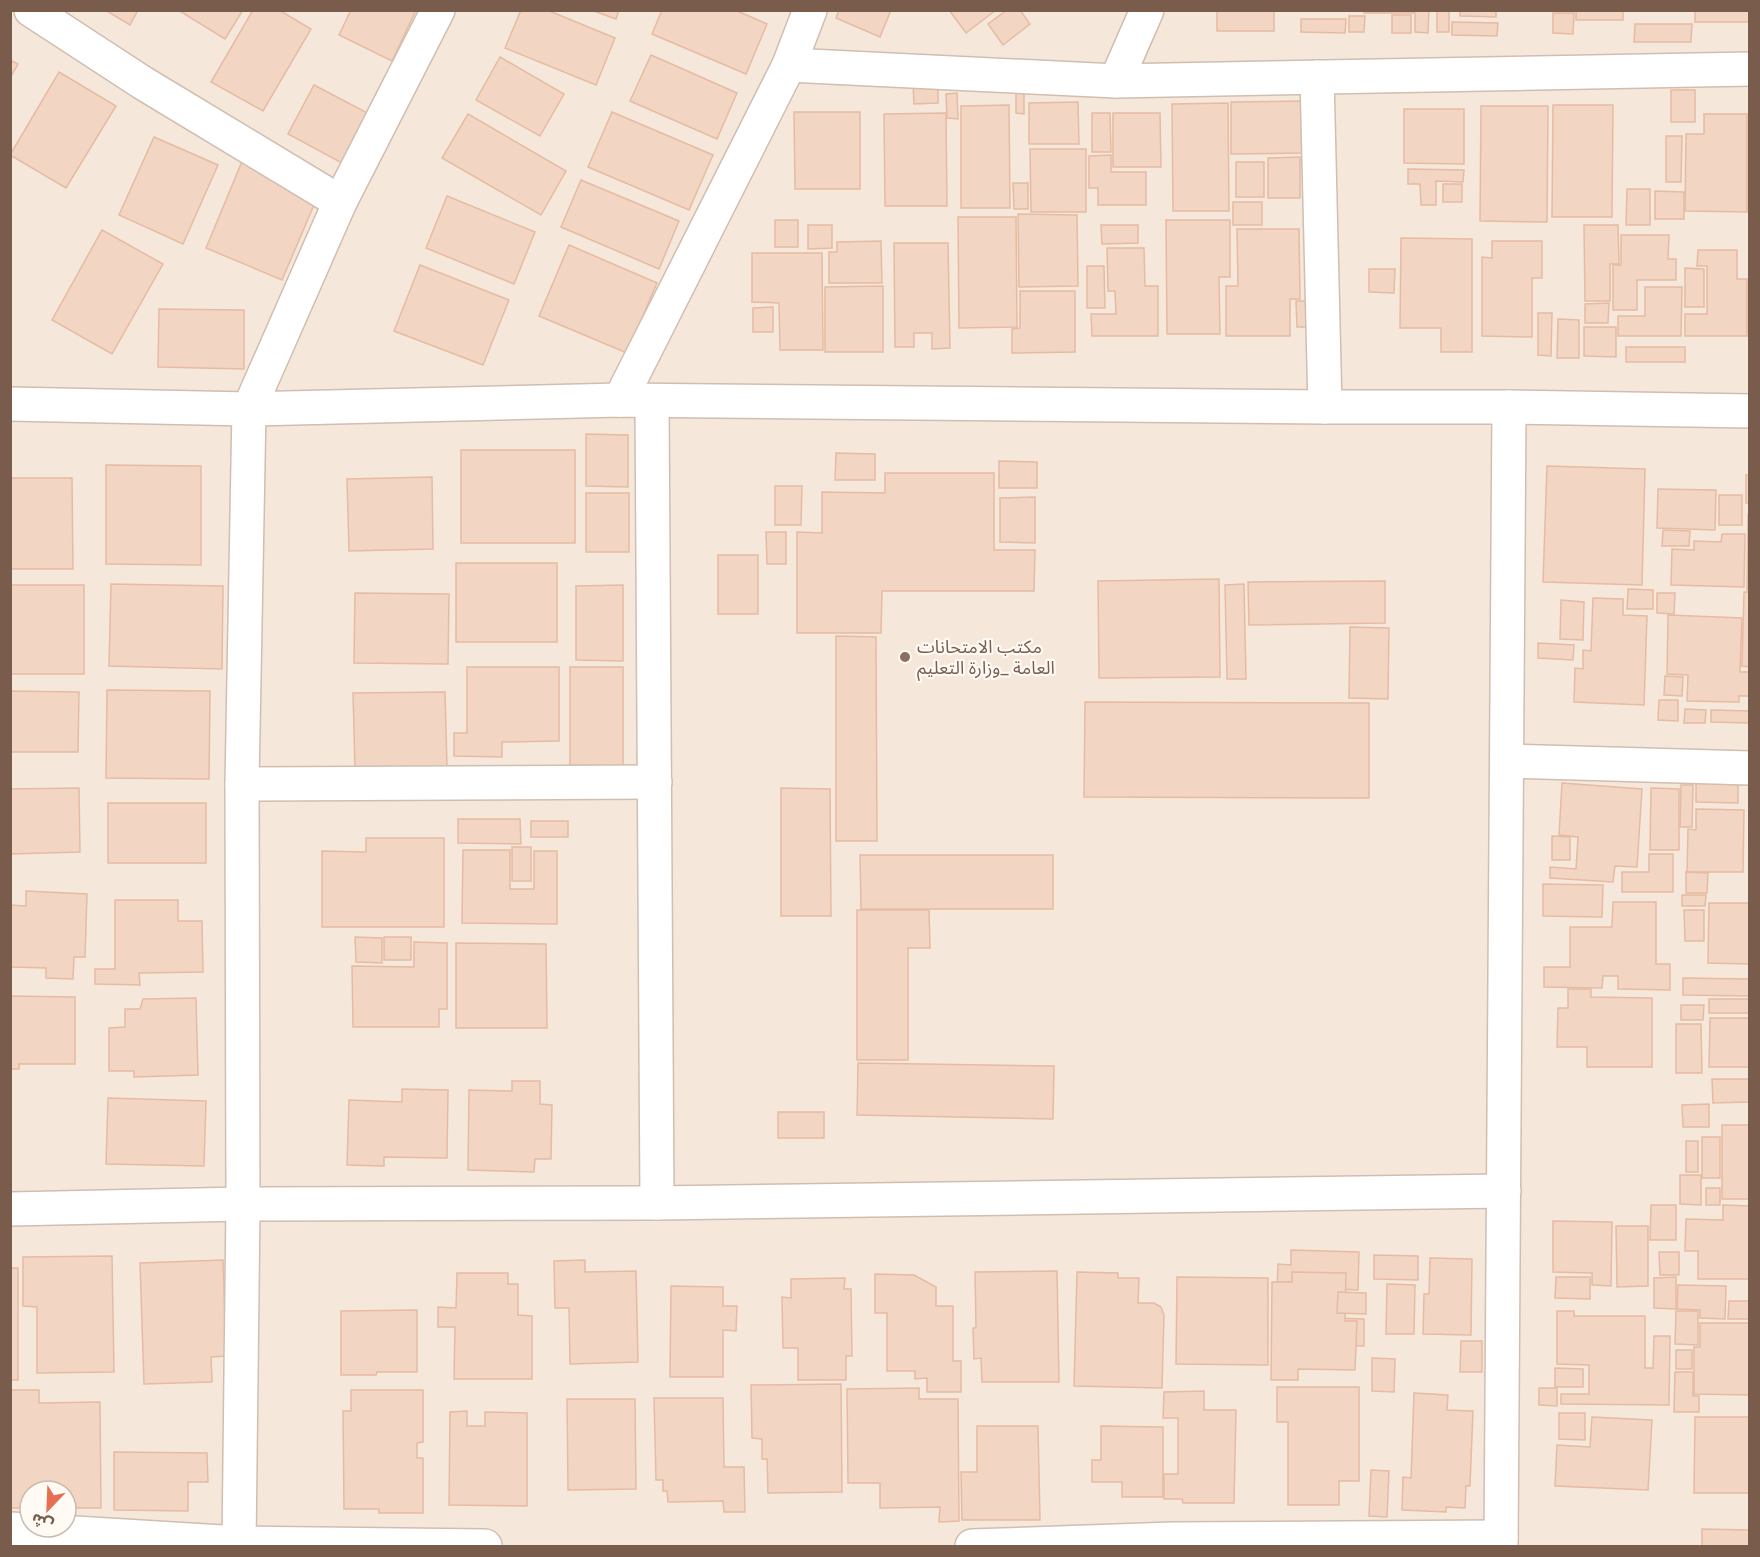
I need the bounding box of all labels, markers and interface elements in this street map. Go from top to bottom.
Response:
place label: مكتب الامتحانات العامة _وزارة التعليم [917,636,1055,681]
marker: مكتب الامتحانات العامة _وزارة التعليم [898,650,912,664]
north arrow [18,1479,78,1539]
text: ش [28,1509,56,1535]

